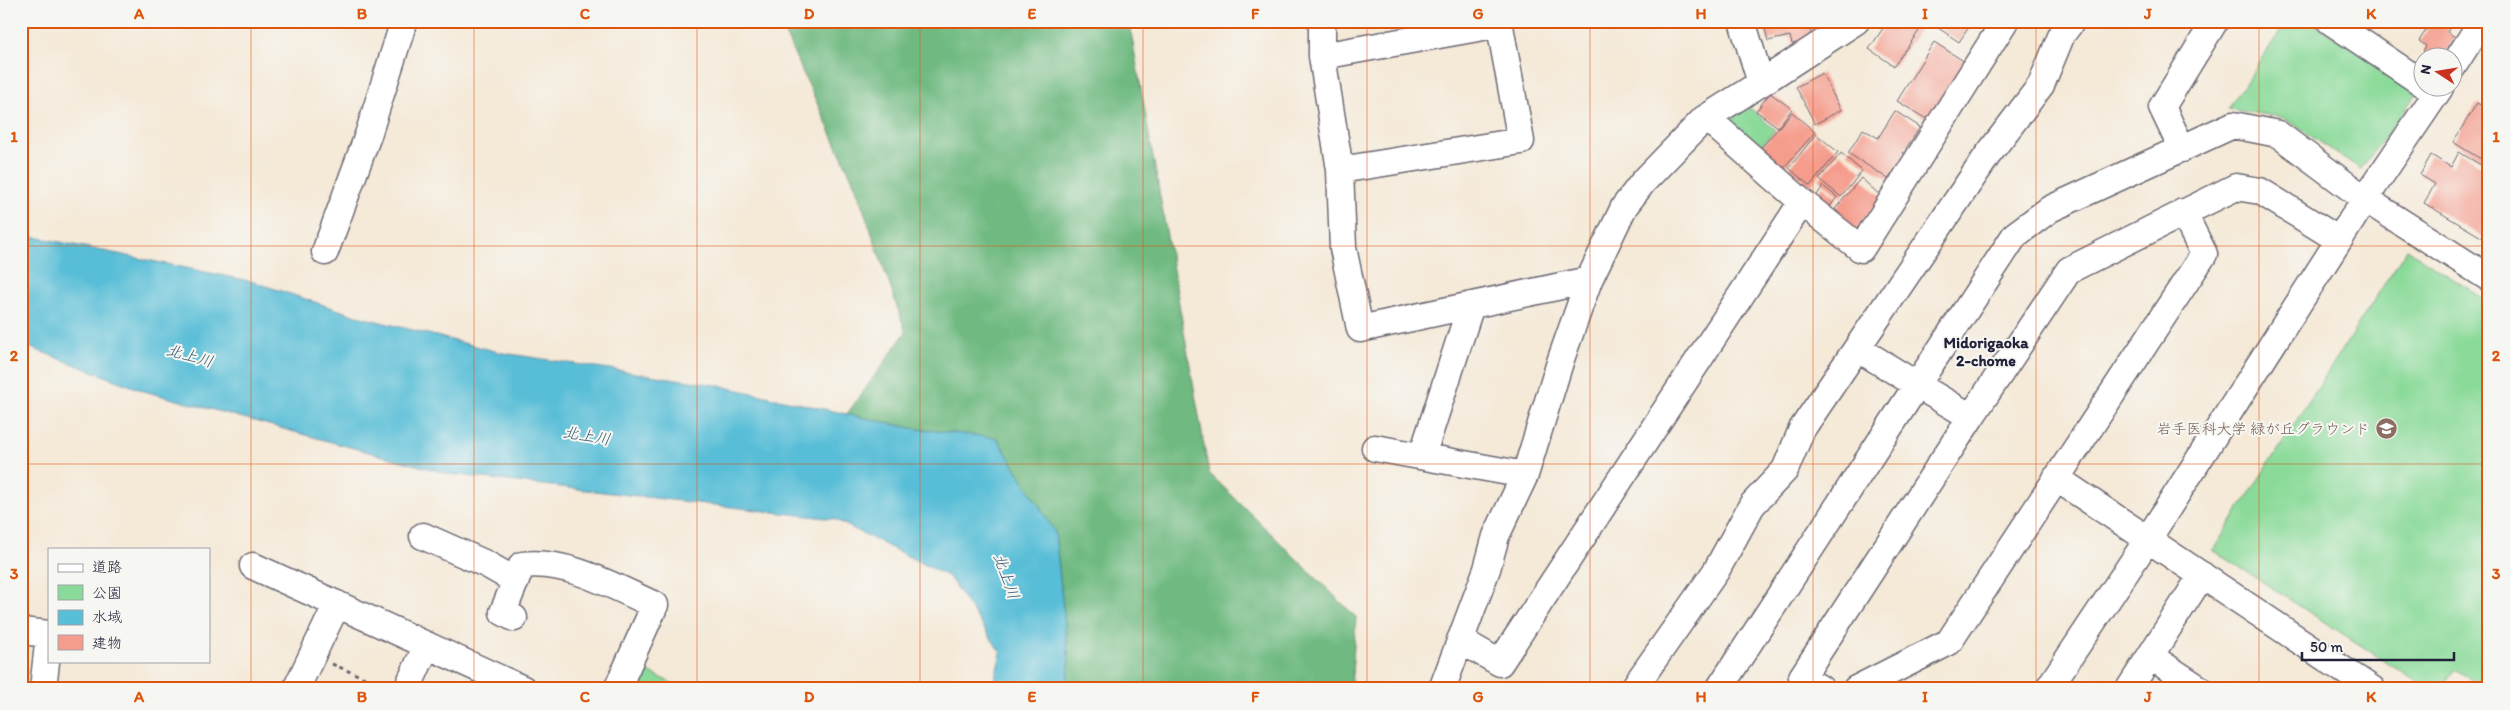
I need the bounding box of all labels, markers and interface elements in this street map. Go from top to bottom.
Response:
text: A [133,4,145,23]
text: B [357,4,368,23]
text: C [580,4,591,23]
text: D [804,4,815,23]
text: E [1028,4,1037,23]
text: F [1251,4,1260,23]
text: G [1472,4,1484,23]
text: H [1695,4,1707,23]
text: I [1922,4,1928,23]
text: J [2143,4,2152,23]
text: K [2366,4,2377,23]
north arrow [2412,48,2462,98]
text: N [2416,63,2435,76]
text: 1 [10,127,18,146]
text: 1 [2492,127,2500,146]
district label: Midorigaoka 2-chome [1944,333,2029,370]
water label: 北上川 [164,340,216,371]
text: 2 [10,346,19,365]
text: 2 [2492,346,2501,365]
school or university icon: 岩手医科大学 緑が丘グラウンド [2374,417,2398,441]
place label: 岩手医科大学 緑が丘グラウンド [2157,420,2370,438]
water label: 北上川 [562,422,612,449]
legend [48,548,210,662]
water label: 北上川 [989,550,1024,602]
text: 道路 [92,558,122,576]
text: 3 [10,564,19,583]
text: 3 [2492,564,2501,583]
text: 公園 [92,584,122,602]
text: 水域 [92,608,122,626]
scale bar [2302,630,2455,662]
text: 建物 [92,634,122,652]
text: 50 m [2310,638,2343,656]
text: A [133,687,145,706]
text: B [357,687,368,706]
text: C [580,687,591,706]
text: D [804,687,815,706]
text: E [1028,687,1037,706]
text: F [1251,687,1260,706]
text: G [1472,687,1484,706]
text: H [1695,687,1707,706]
text: I [1922,687,1928,706]
text: J [2143,687,2152,706]
text: K [2366,687,2377,706]

